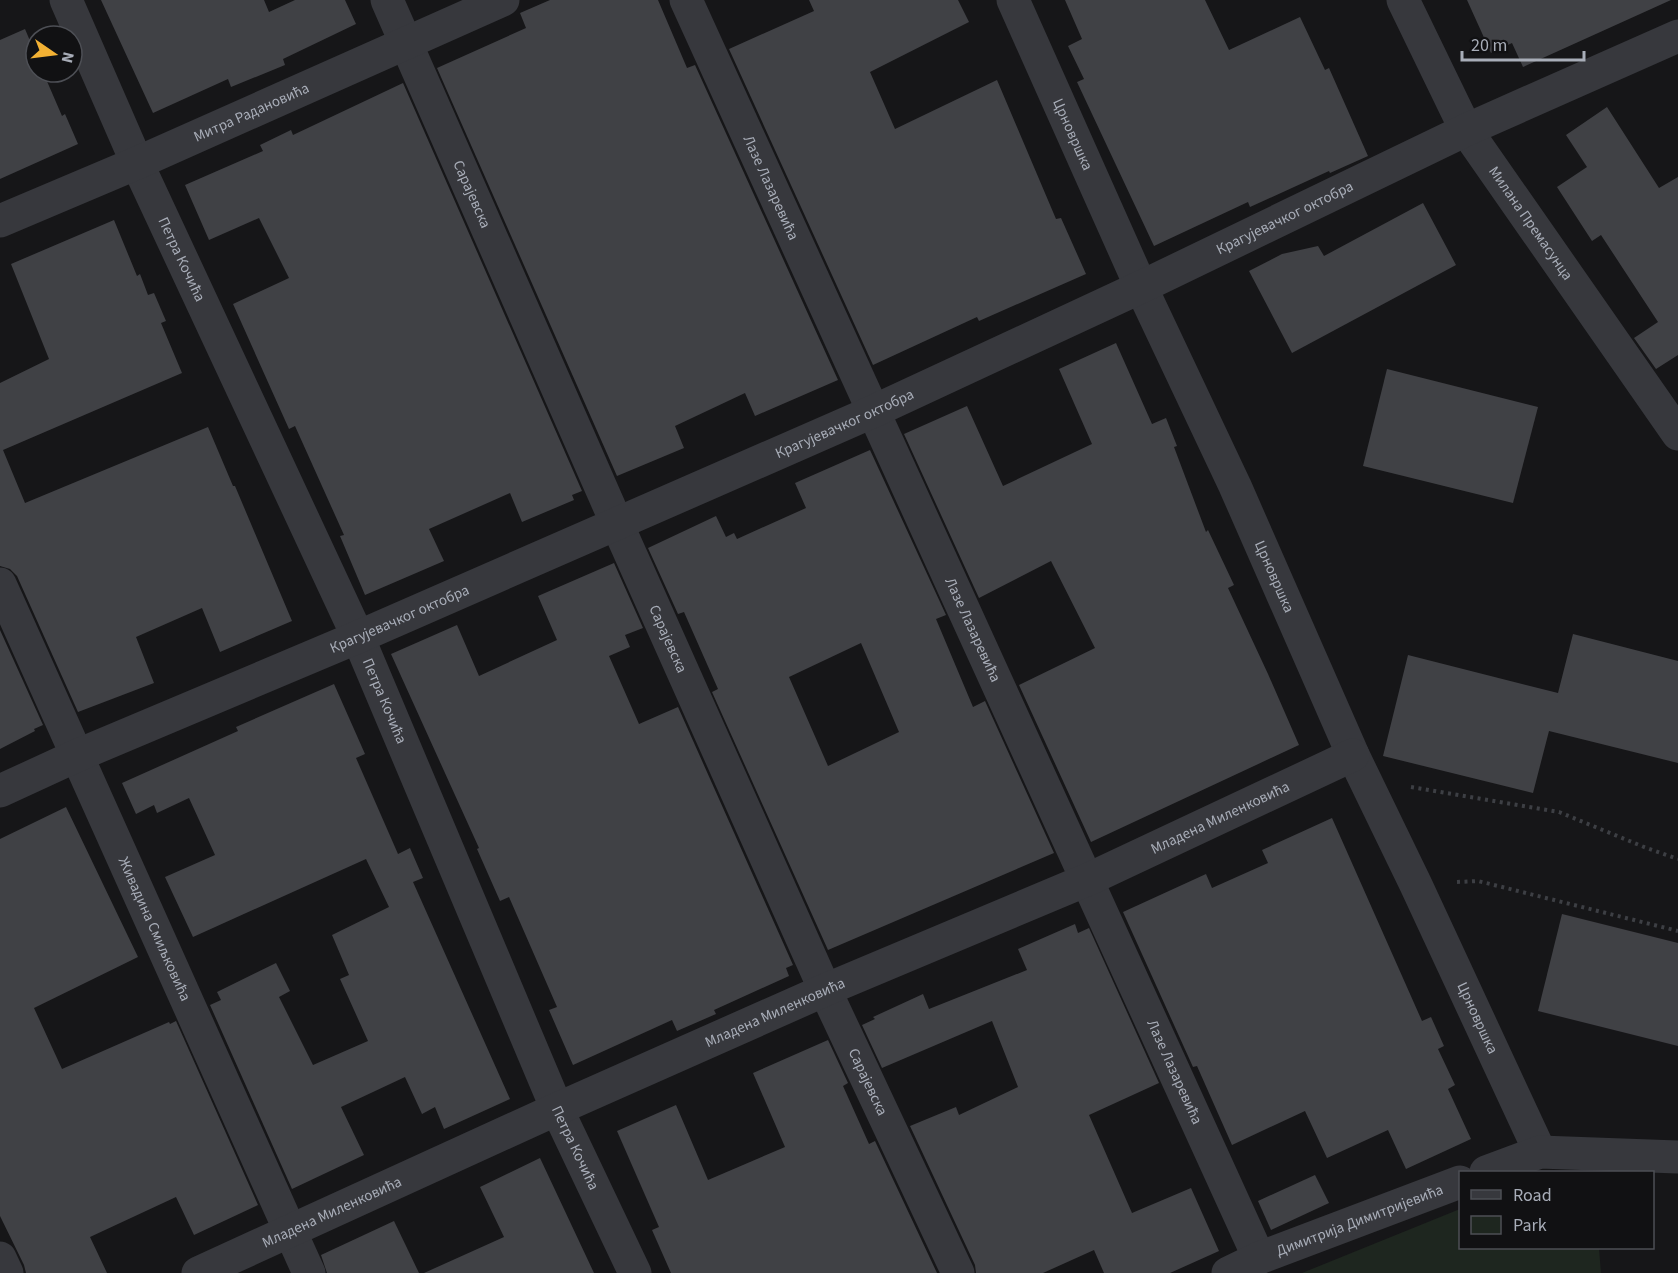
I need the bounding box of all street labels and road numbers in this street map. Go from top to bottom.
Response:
street label: Митра Радановића [191,78,313,147]
street label: Црновршка [1047,95,1098,174]
street label: Лазе Лазаревића [738,132,804,244]
street label: Сарајевска [448,157,496,232]
street label: Милана Премасунца [1483,162,1578,285]
street label: Крагујевачког октобра [1213,176,1357,260]
street label: Петра Кочића [153,214,210,305]
street label: Крагујевачког октобра [772,384,918,464]
street label: Црновршка [1249,537,1299,616]
street label: Лазе Лазаревића [940,574,1006,686]
street label: Крагујевачког октобра [327,580,472,659]
street label: Сарајевска [643,602,692,676]
street label: Петра Кочића [357,655,412,747]
street label: Младена Миленковића [1147,776,1293,860]
street label: Живадина Смиљковића [113,854,196,1005]
street label: Младена Миленковића [702,973,848,1053]
street label: Црновршка [1452,979,1503,1057]
street label: Лазе Лазаревића [1141,1016,1207,1128]
street label: Сарајевска [843,1045,893,1119]
street label: Петра Кочића [546,1102,604,1194]
street label: Младена Миленковића [259,1171,405,1253]
street label: Димитрија Димитријевића [1273,1179,1446,1262]

